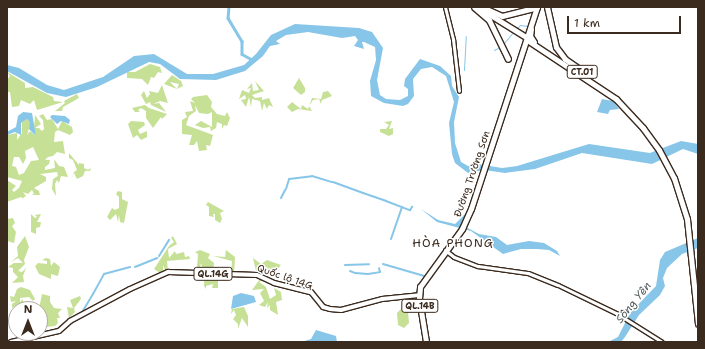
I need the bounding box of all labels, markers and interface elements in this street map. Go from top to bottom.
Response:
scale bar [569,8,683,34]
text: 1 km [574,15,600,31]
road number: CT.01 [566,65,598,79]
street label: Đường Trường Sơn [452,129,492,219]
district label: HÒA PHONG [412,237,494,251]
street label: Quốc lộ 14G [256,262,314,292]
road number: QL.14G [193,267,233,281]
water label: Sông Yên [613,280,655,326]
road number: QL.14B [401,299,439,313]
north arrow [8,301,48,341]
text: N [24,302,32,317]

